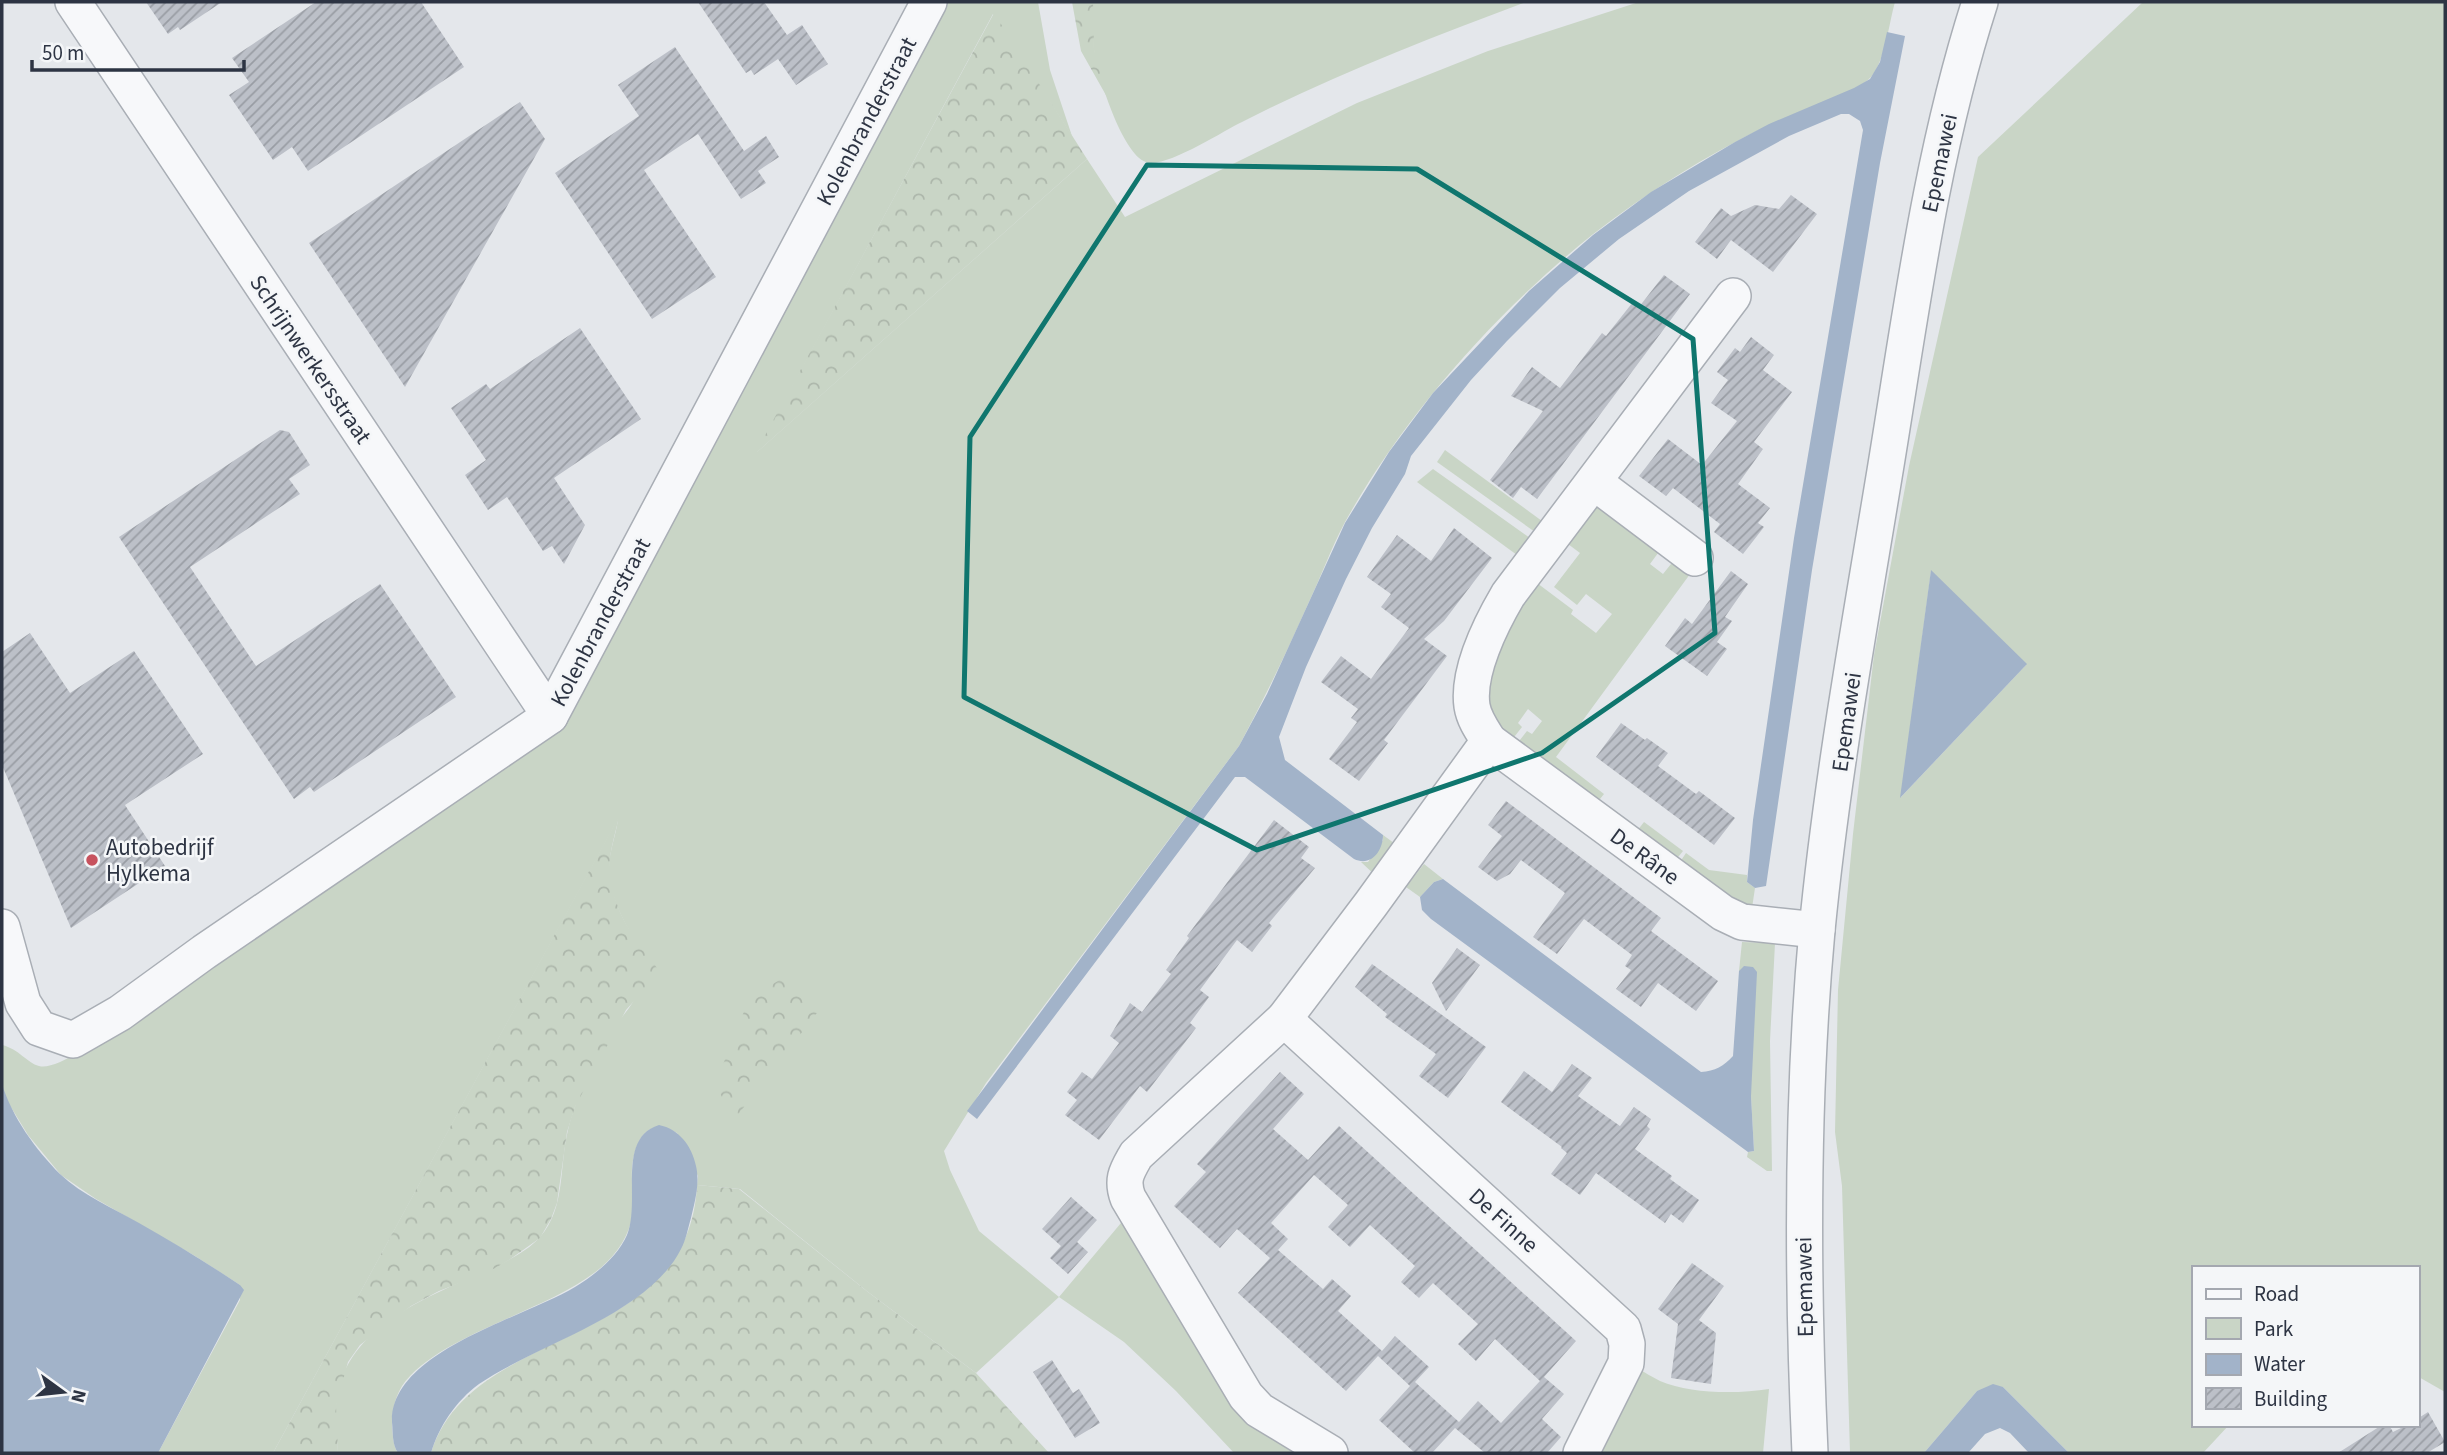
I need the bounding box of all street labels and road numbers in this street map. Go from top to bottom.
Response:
street label: Kolenbranderstraat [808,31,925,211]
street label: Epemawei [1913,111,1966,216]
street label: Schrijnwerkersstraat [242,268,380,451]
street label: Kolenbranderstraat [542,532,659,712]
street label: Epemawei [1823,670,1870,774]
street label: De Râne [1603,820,1686,893]
street label: De Finne [1462,1180,1546,1261]
street label: Epemawei [1787,1236,1822,1338]

